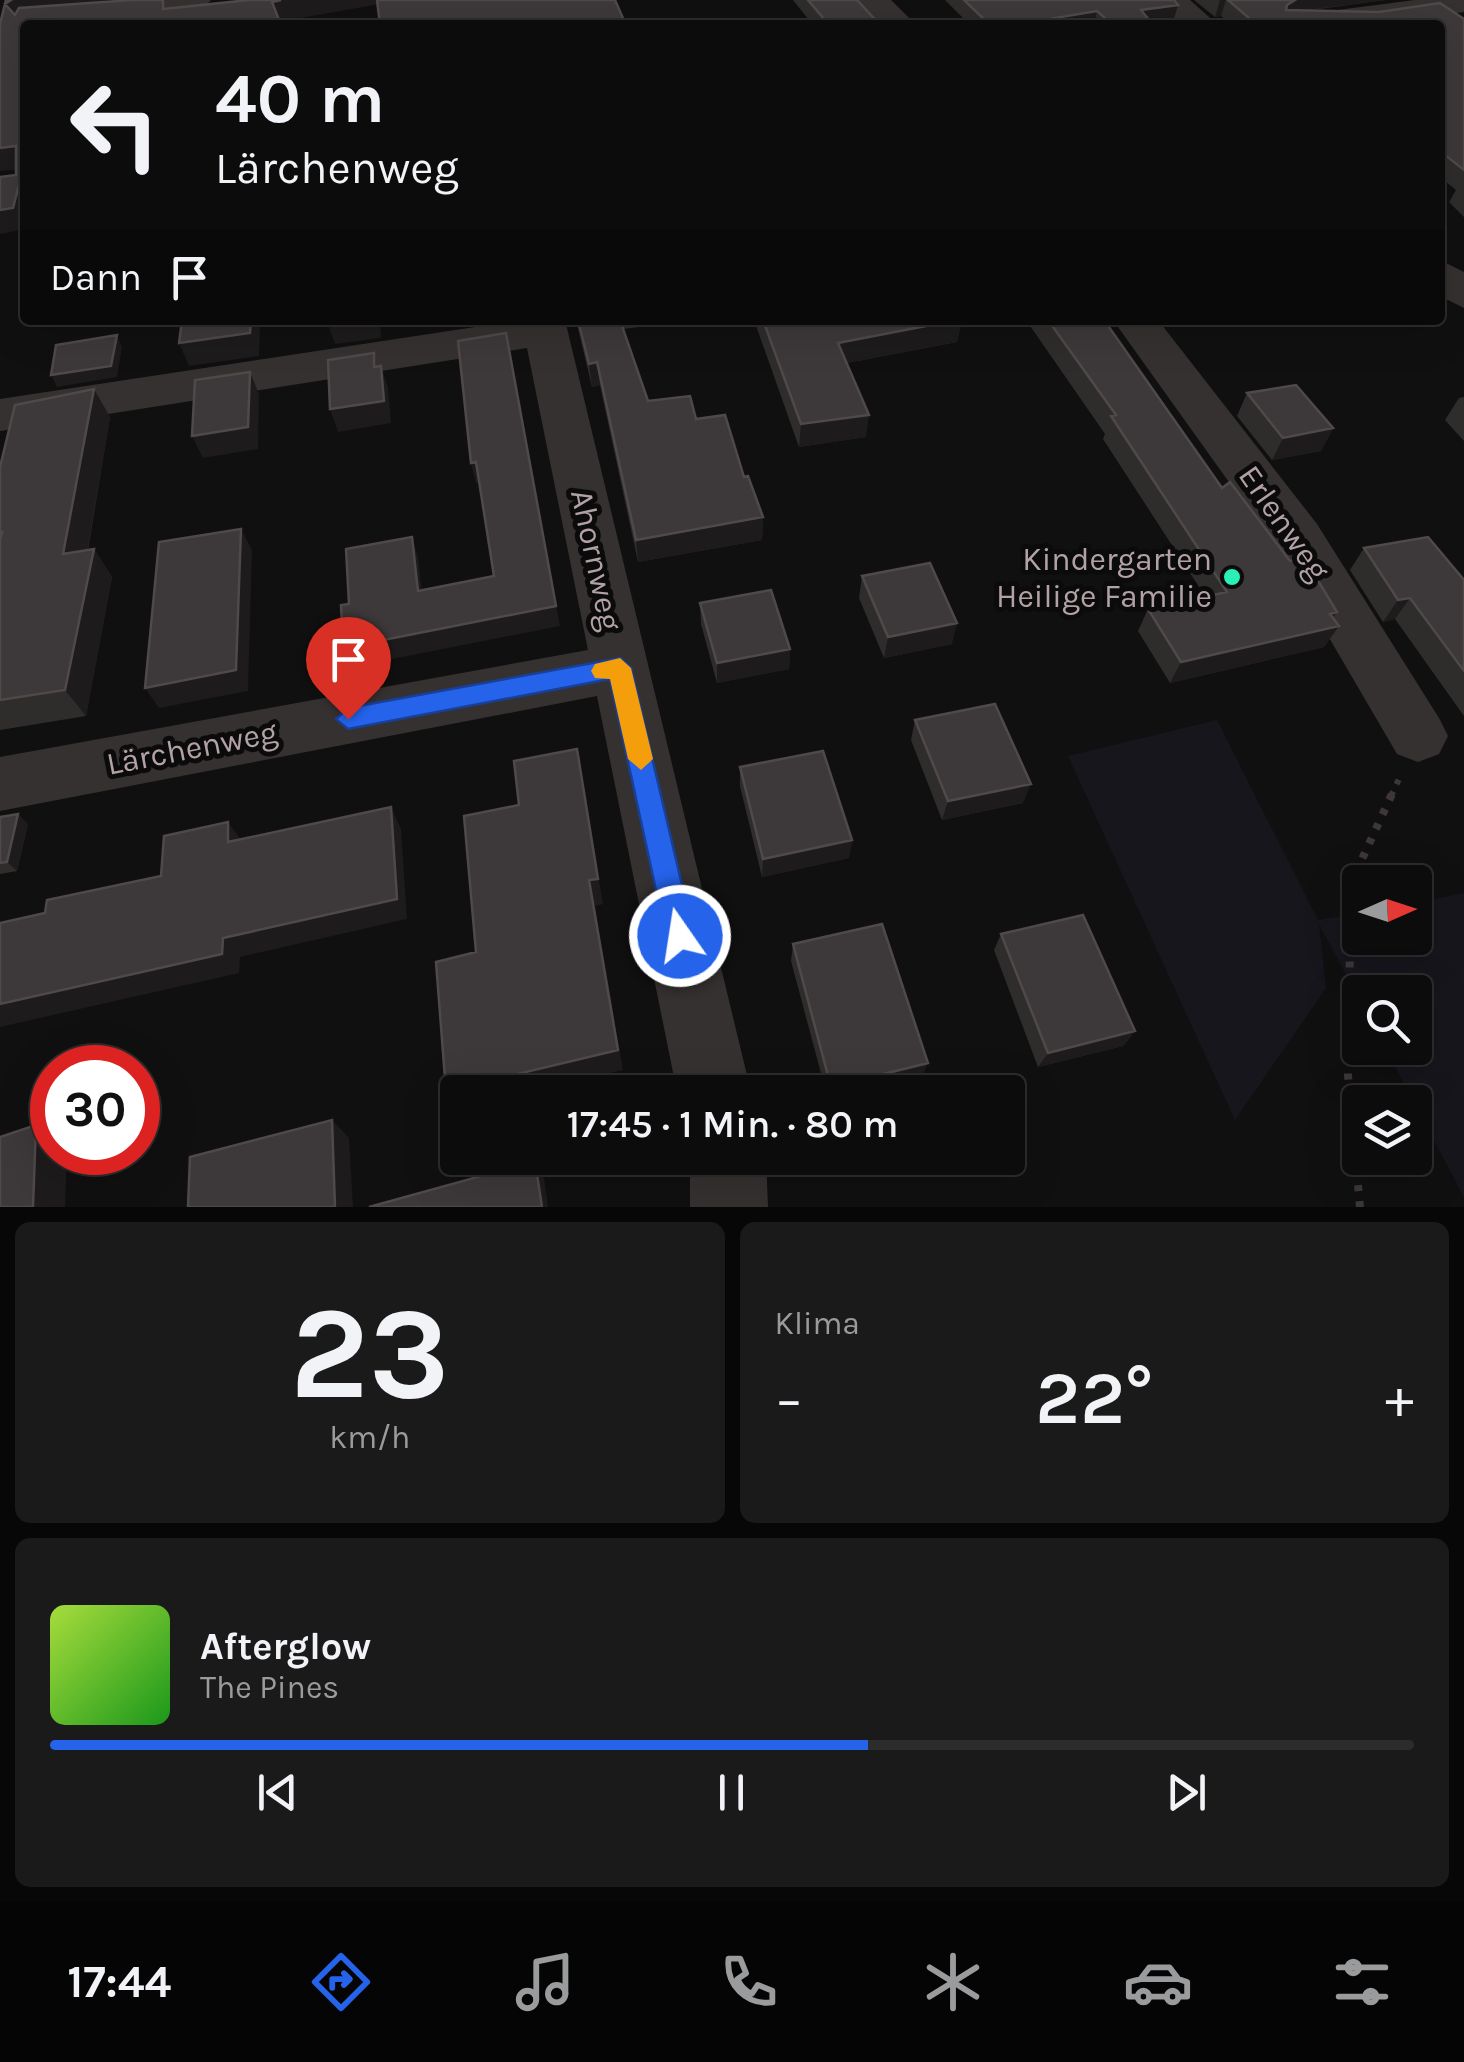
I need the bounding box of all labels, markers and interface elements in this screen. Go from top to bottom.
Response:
text: 40 m [215,58,385,140]
icon: left [50,60,180,190]
text: Lärchenweg [215,142,459,194]
icon: arrive [162,250,217,305]
text: Dann [50,255,142,300]
street label: Erlenweg [1231,458,1337,588]
street label: Ahornweg [563,486,629,634]
place label: Kindergarten Heilige Familie [996,541,1212,615]
marker: Kindergarten Heilige Familie [1221,566,1243,588]
pin [306,617,391,720]
icon: arrive [321,632,376,687]
street label: Lärchenweg [103,713,281,783]
north arrow [1342,865,1432,955]
map controls [1342,865,1432,1175]
position arrow [628,884,732,988]
button: search [1342,975,1432,1065]
speed limit sign: 30 [30,1045,160,1175]
button: layers [1342,1085,1432,1175]
text: 17:45 · 1 Min. · 80 m [567,1102,898,1147]
text: 23 [290,1278,450,1430]
text: Klima [775,1305,860,1342]
text: 22° [1035,1354,1153,1442]
text: − [775,1367,803,1431]
text: + [1385,1367,1414,1431]
text: km/h [329,1419,410,1456]
text: Afterglow [200,1624,371,1669]
text: The Pines [200,1669,339,1706]
icon: previous [250,1765,305,1820]
icon: pause [704,1765,759,1820]
icon: next [1159,1765,1214,1820]
icon: directions [306,1947,376,2017]
icon: music [510,1947,580,2017]
icon: phone [714,1947,784,2017]
icon: climate [918,1947,988,2017]
icon: car [1123,1947,1193,2017]
icon: filters [1327,1947,1397,2017]
text: 17:44 [67,1956,171,2008]

